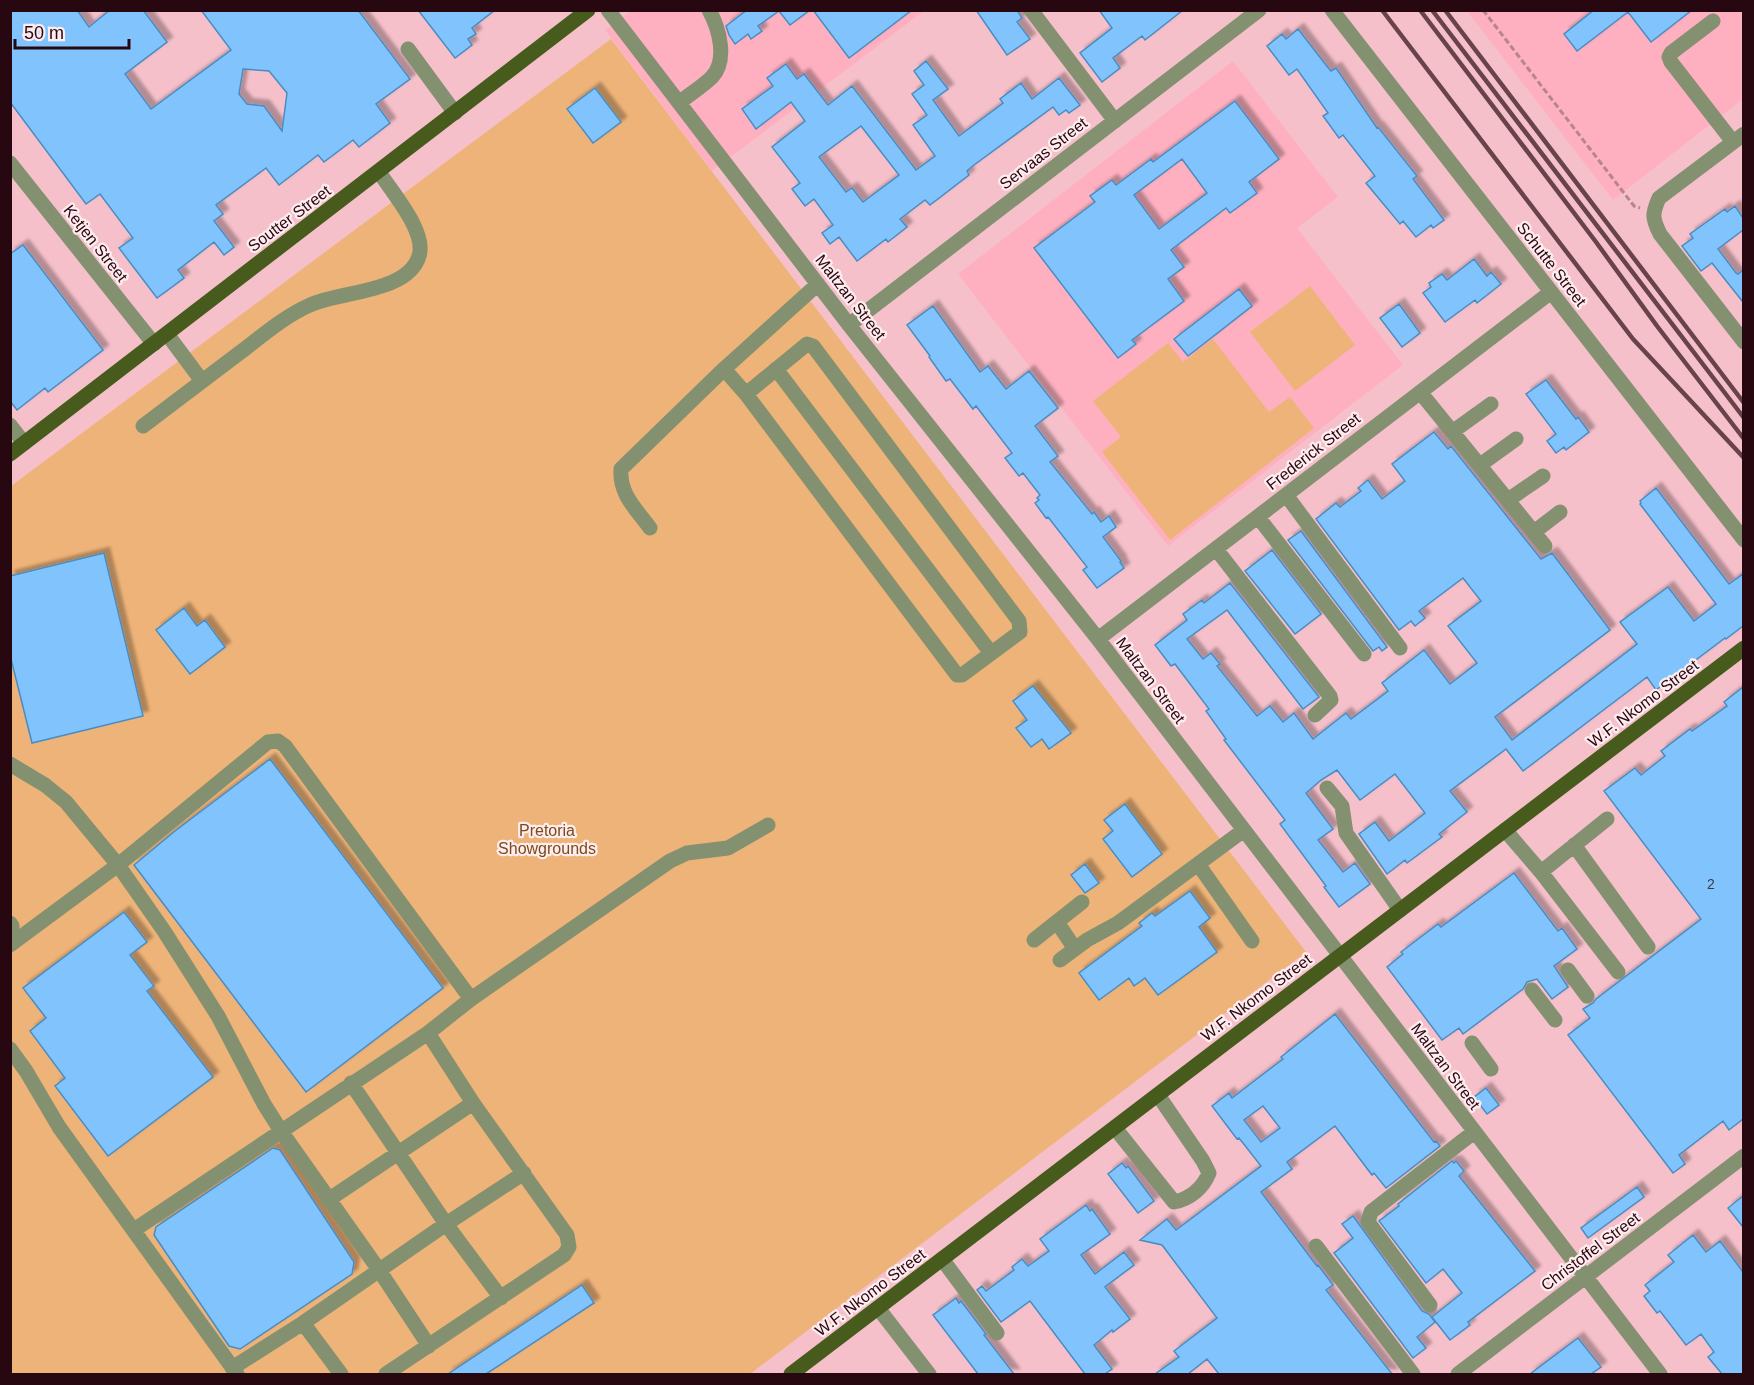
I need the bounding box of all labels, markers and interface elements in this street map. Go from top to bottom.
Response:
scale bar [15,12,129,50]
text: 50 m [24,23,64,43]
street label: Servaas Street [996,114,1091,193]
street label: Soutter Street [245,182,334,255]
street label: Ketjen Street [60,202,131,285]
street label: Schutte Street [1514,219,1590,310]
street label: Maltzan Street [812,251,889,344]
street label: Frederick Street [1263,409,1364,493]
street label: Maltzan Street [1113,634,1189,727]
street label: W.F. Nkomo Street [1585,656,1702,750]
park label: Pretoria Showgrounds [498,822,596,857]
house number: 2 [1707,876,1715,892]
street label: W.F. Nkomo Street [1198,950,1315,1044]
street label: Maltzan Street [1408,1020,1484,1113]
street label: Christoffel Street [1538,1209,1643,1294]
street label: W.F. Nkomo Street [812,1245,929,1339]

